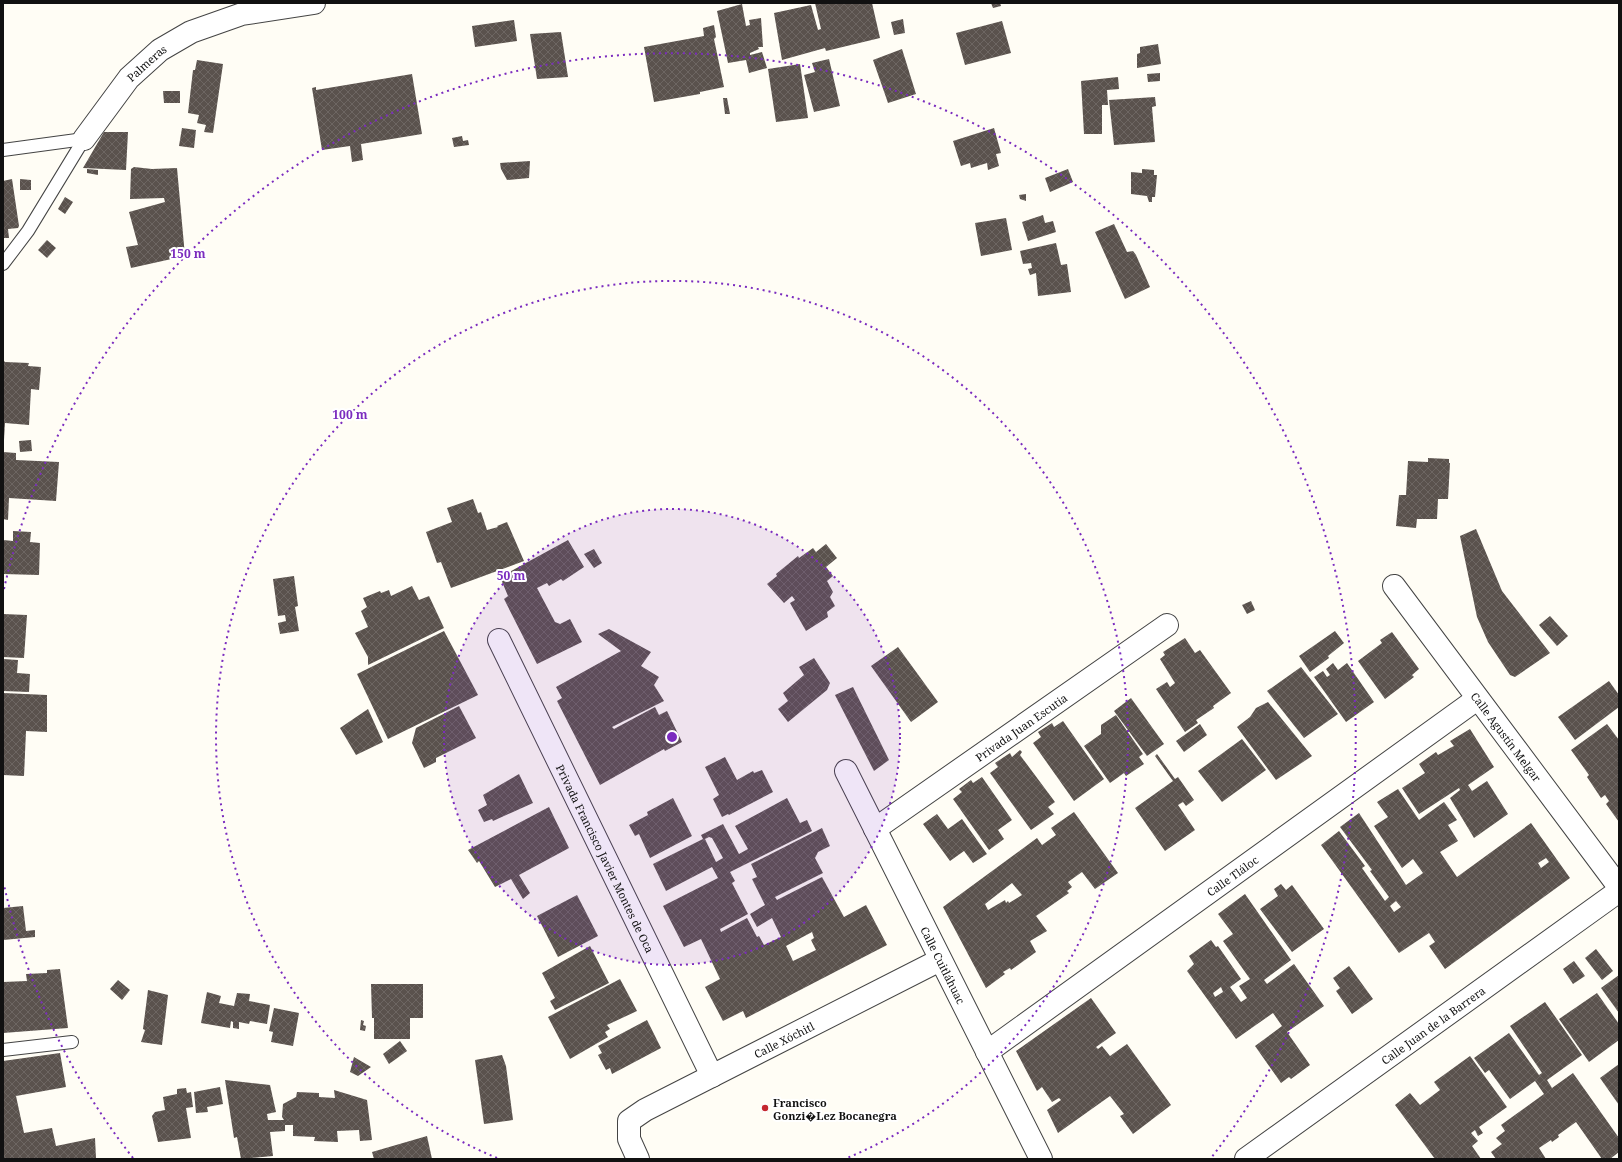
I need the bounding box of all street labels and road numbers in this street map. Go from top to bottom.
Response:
street label: Palmeras [123,41,169,84]
street label: Calle Agustín Melgar [1468,689,1545,785]
street label: Privada Juan Escutia [972,690,1070,764]
street label: Privada Francisco Javier Montes de Oca [553,762,658,955]
street label: Calle Tláloc [1203,852,1261,899]
street label: Calle Cuitláhuac [918,924,969,1006]
street label: Calle Juan de la Barrera [1378,982,1488,1067]
street label: Calle Xóchitl [751,1018,817,1061]

